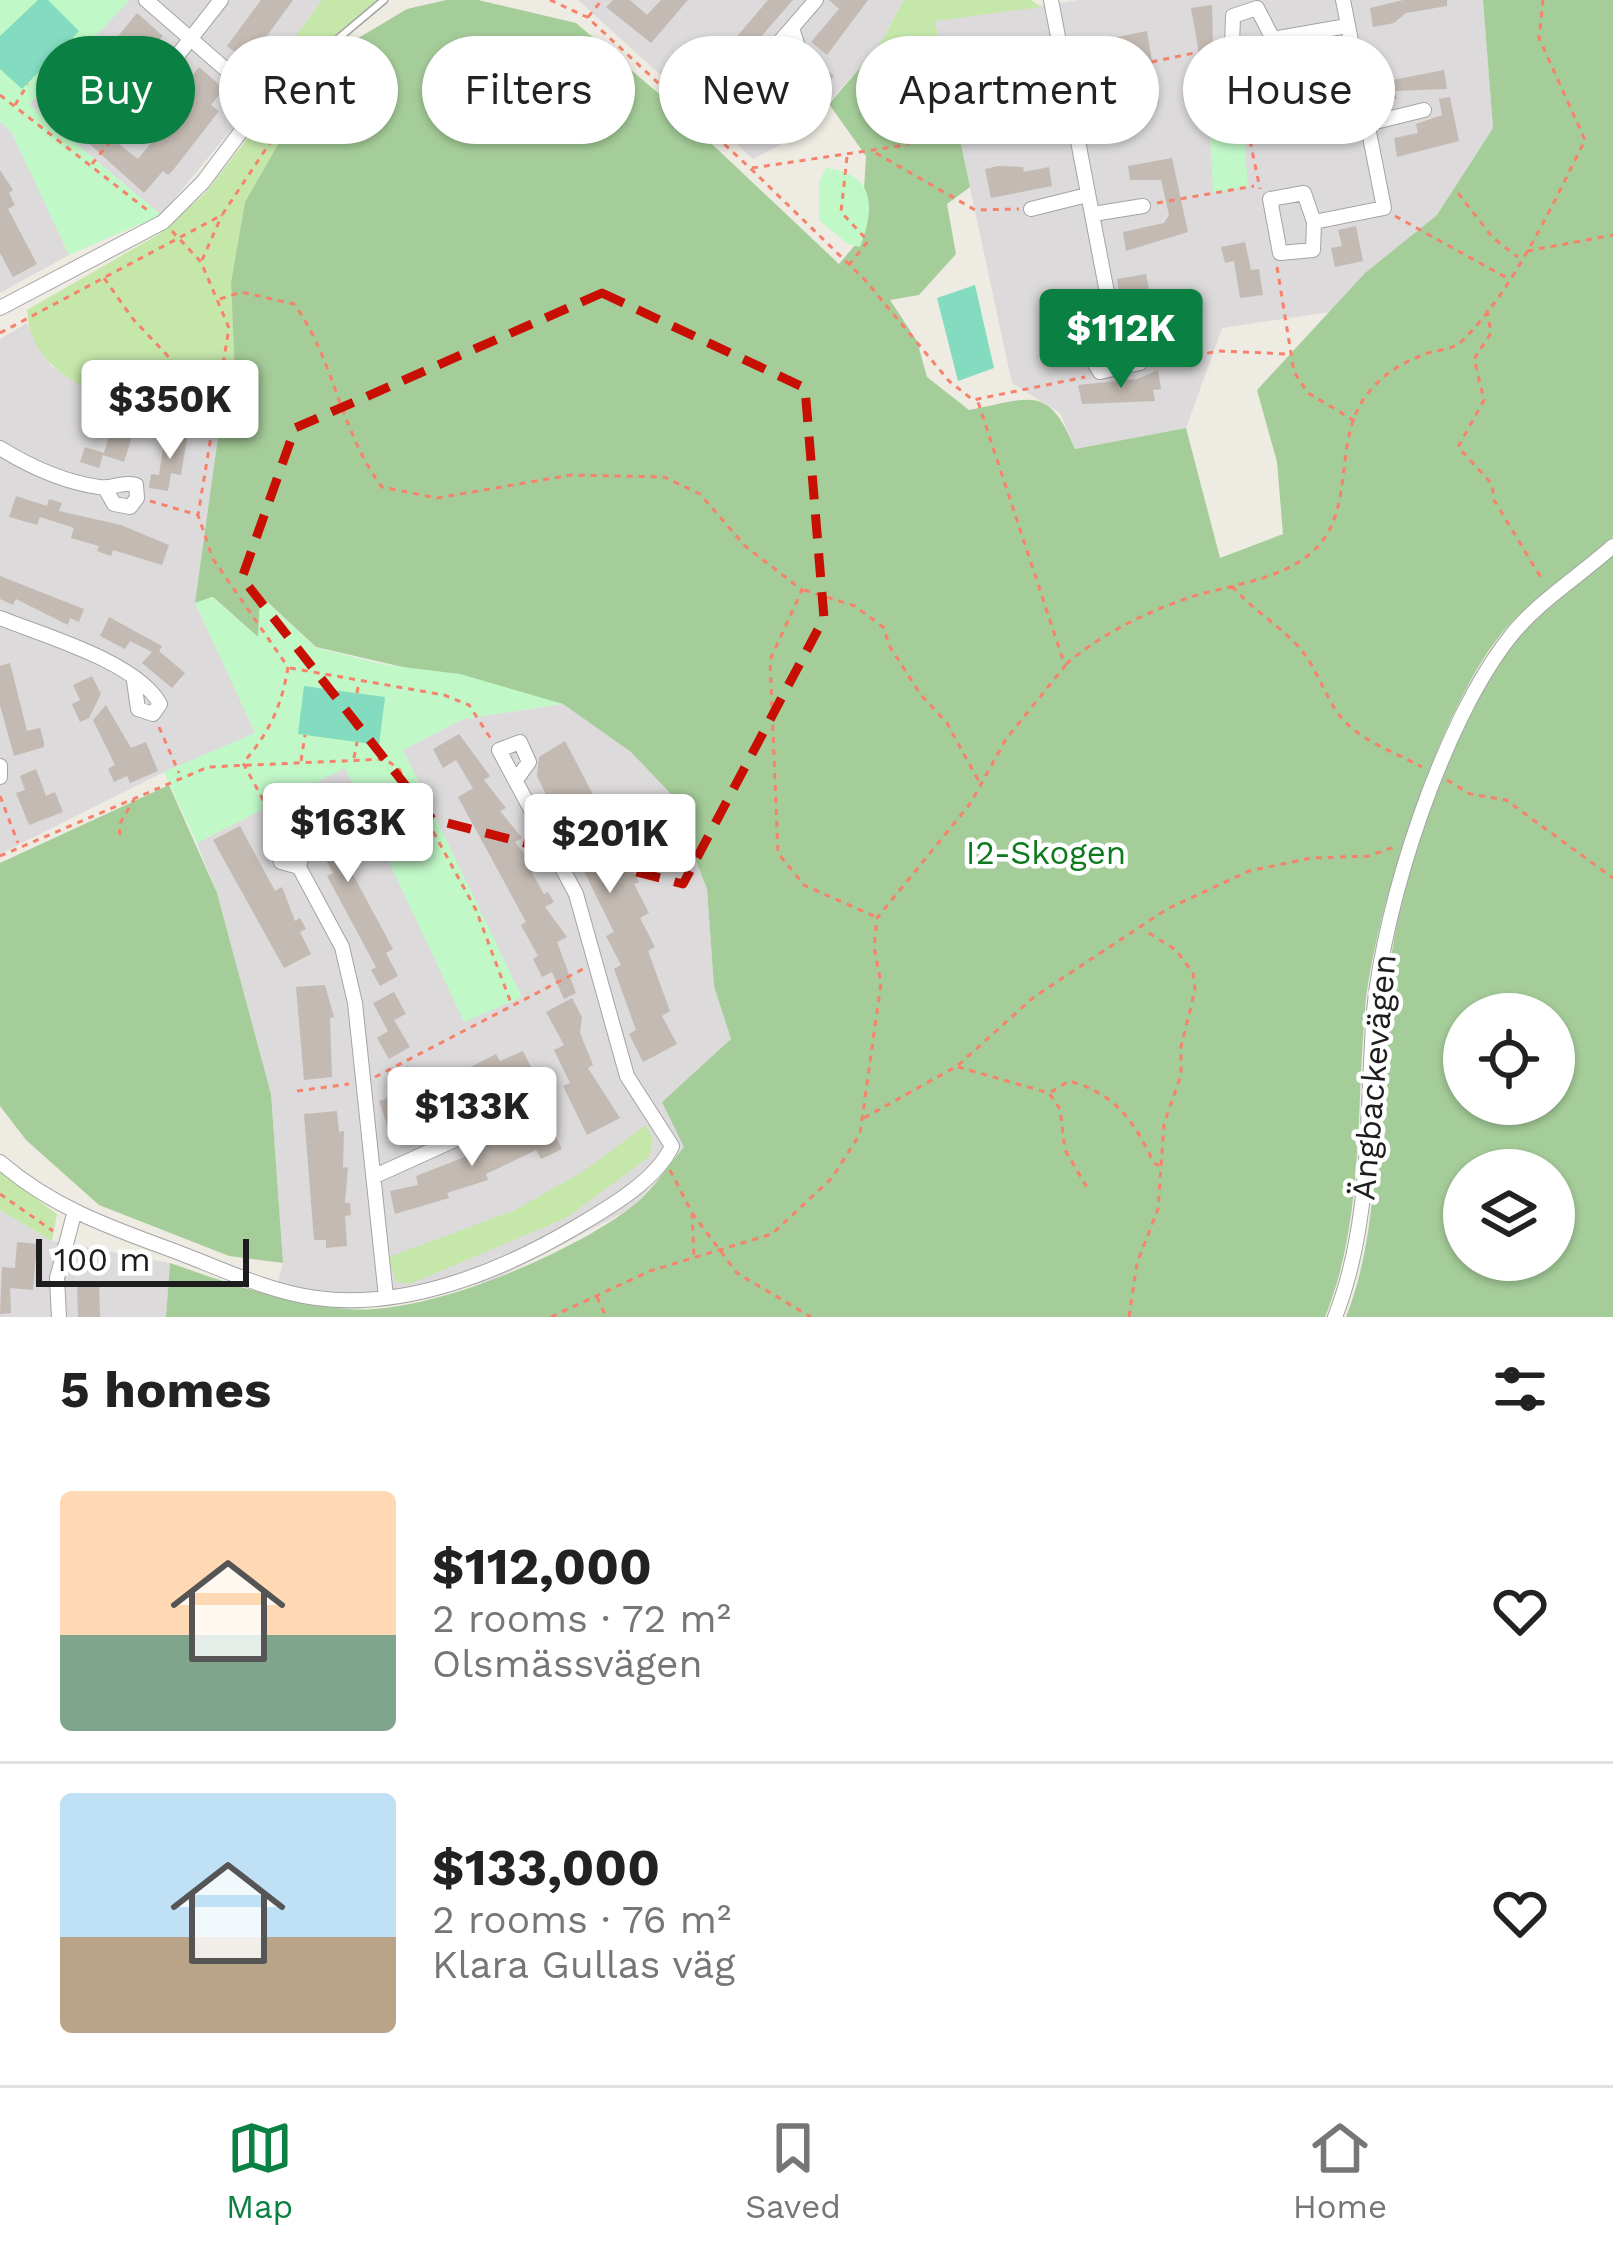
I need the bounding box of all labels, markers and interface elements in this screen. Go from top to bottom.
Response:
chip: Buy [36,36,195,144]
chip: Rent [219,36,398,144]
chip: Filters [422,36,635,144]
chip: New [659,36,832,144]
chip: Apartment [856,36,1159,144]
chip: House [1183,36,1395,144]
pin: $112K [1037,289,1205,391]
text: $112K [1067,305,1175,350]
pin: $350K [86,360,254,462]
text: $350K [108,376,232,421]
pin: $163K [264,783,432,885]
pin: $201K [526,794,694,896]
text: $163K [290,799,406,844]
text: $201K [551,810,669,855]
park label: I2-Skogen [966,833,1126,872]
street label: Ängbackevägen [1343,952,1404,1202]
map controls [1443,993,1575,1281]
button: locate [1443,993,1575,1125]
pin: $133K [388,1067,556,1169]
text: $133K [414,1083,530,1128]
button: layers [1443,1149,1575,1281]
scale bar [36,1233,249,1286]
text: 100 m [54,1240,151,1279]
icon: filters [1487,1356,1553,1422]
text: 5 homes [60,1360,271,1419]
text: $112,000 [432,1537,652,1596]
icon: home [156,1539,300,1683]
icon: heart [1487,1578,1553,1644]
text: 2 rooms · 72 m² [432,1596,731,1641]
text: Olsmässvägen [432,1641,703,1686]
text: $133,000 [432,1838,660,1897]
icon: home [156,1841,300,1985]
icon: heart [1487,1880,1553,1946]
text: 2 rooms · 76 m² [432,1897,731,1942]
text: Klara Gullas väg [432,1942,735,1987]
tab: Map [226,2115,293,2226]
tab: Saved [745,2115,841,2226]
tab: Home [1293,2115,1387,2226]

